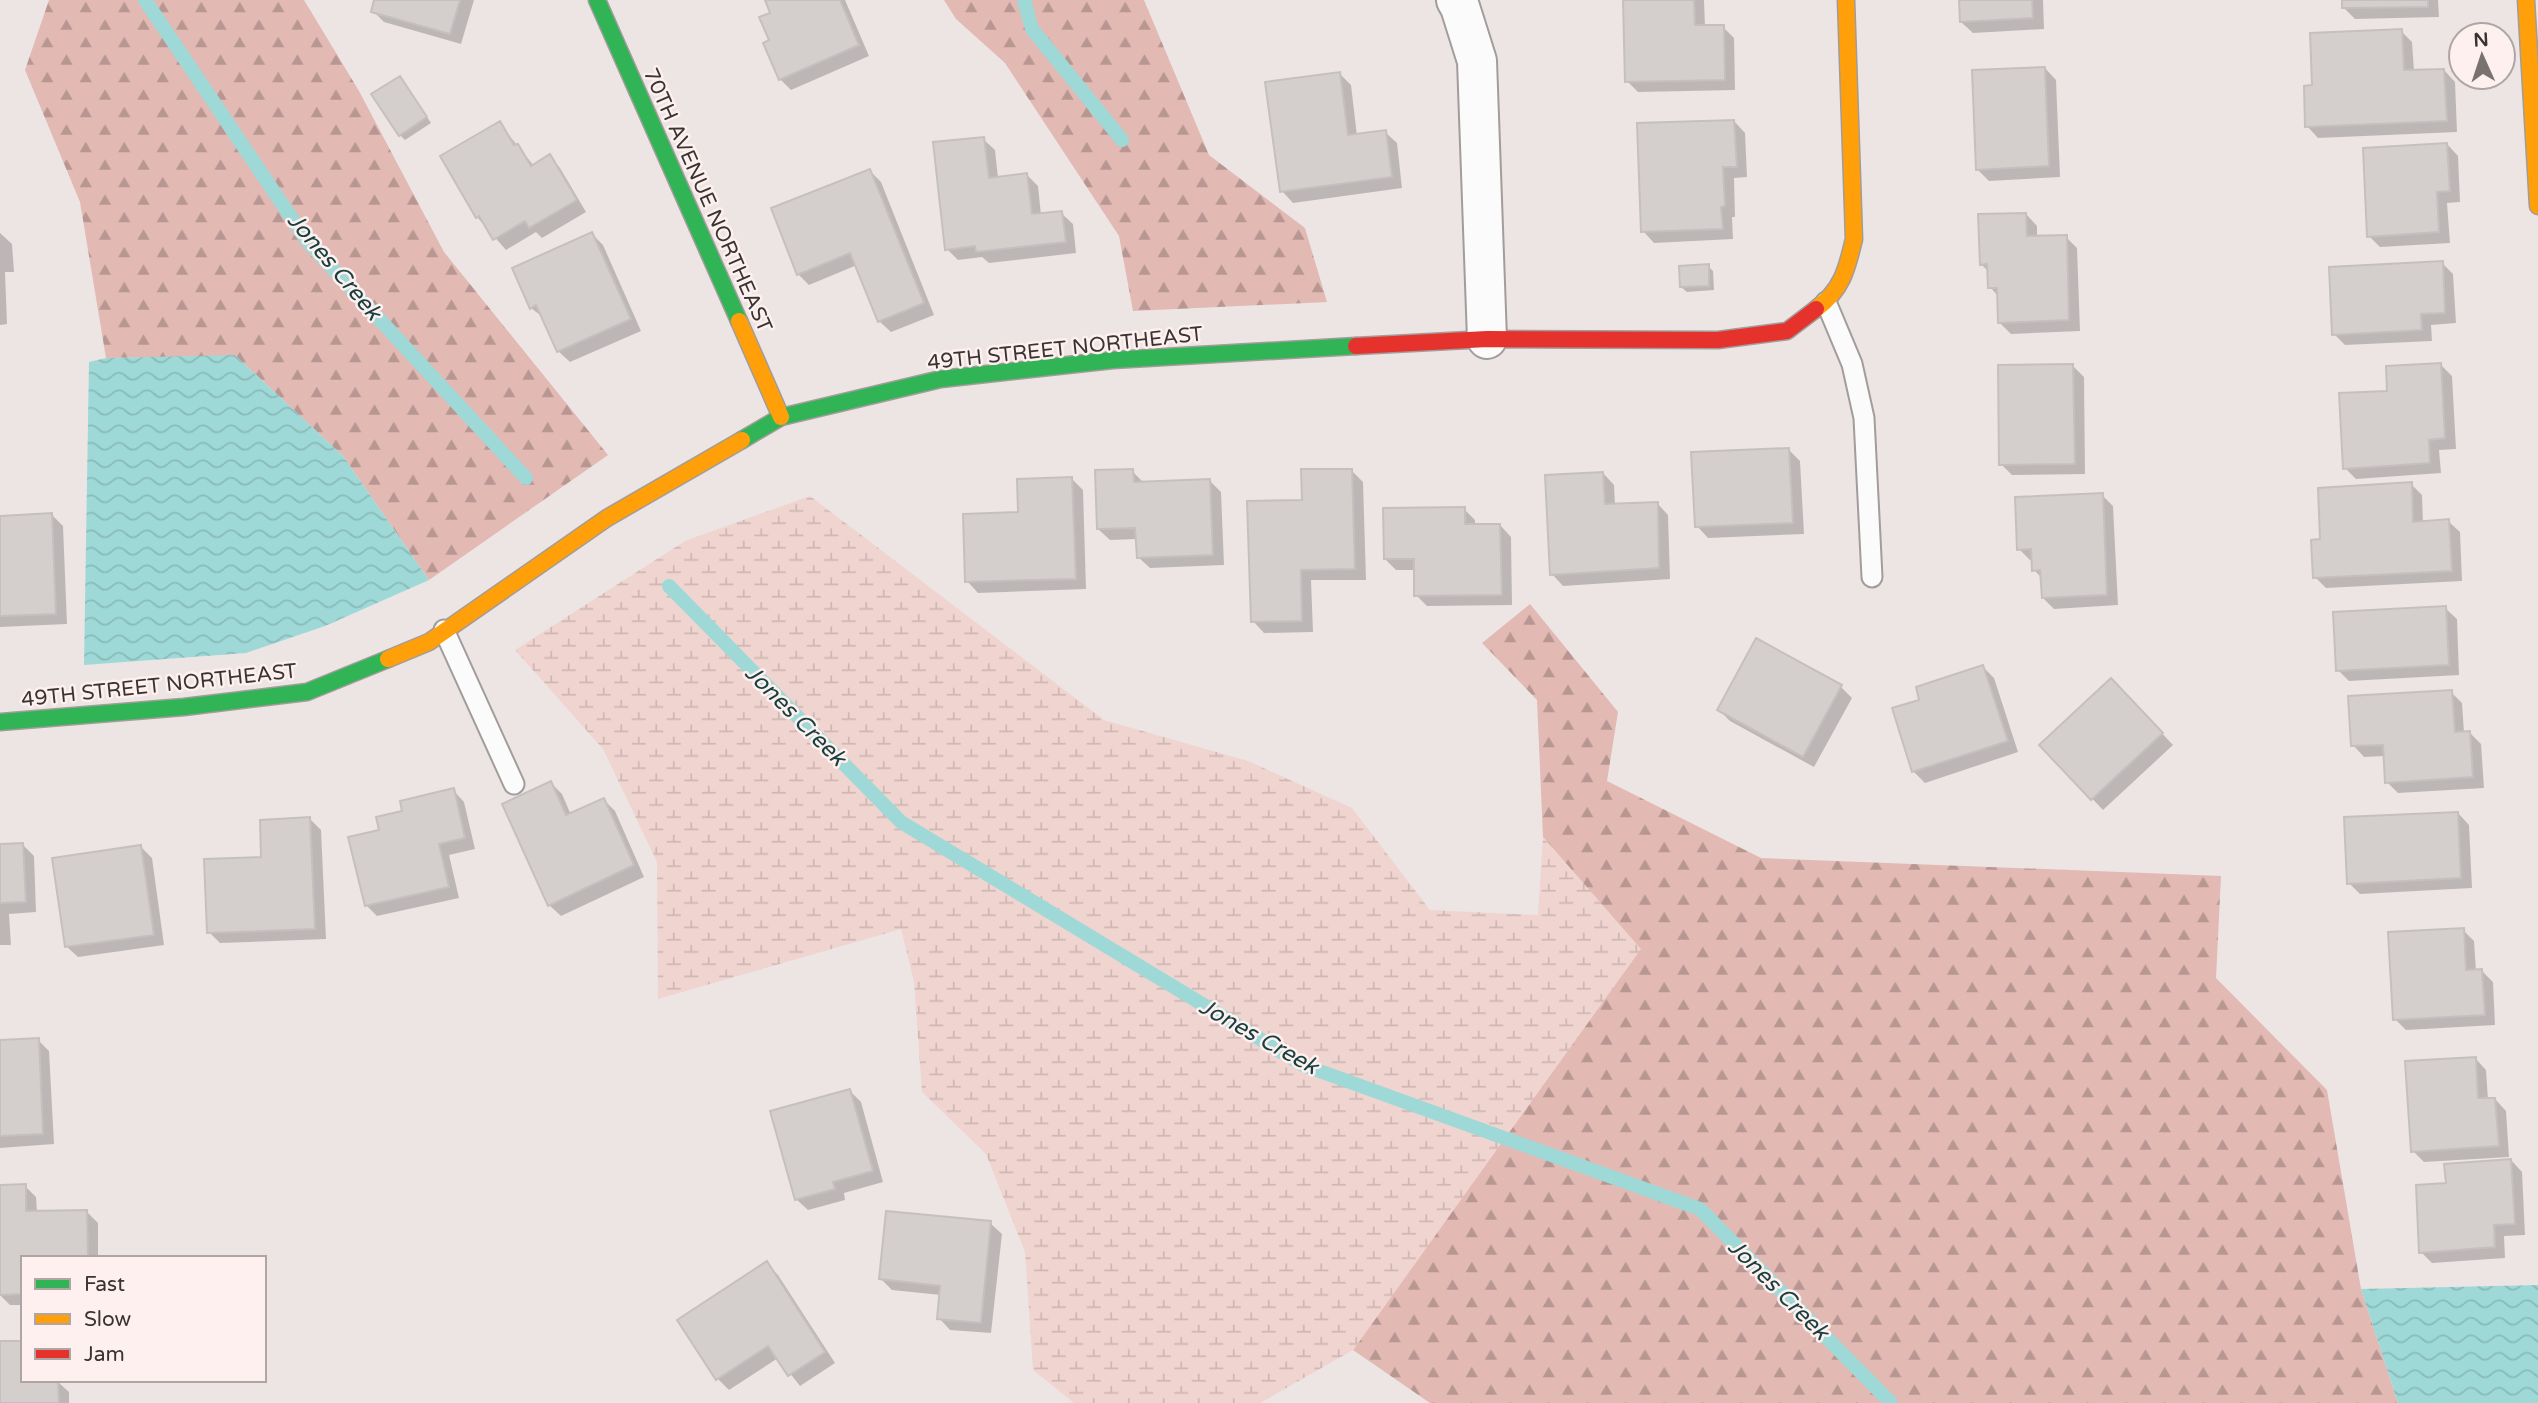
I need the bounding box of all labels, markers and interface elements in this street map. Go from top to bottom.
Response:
north arrow [2447,21,2517,91]
text: N [2473,29,2489,51]
street label: 70TH AVENUE NORTHEAST [638,64,777,336]
water label: Jones Creek [281,207,388,327]
street label: 49TH STREET NORTHEAST [926,322,1204,375]
street label: 49TH STREET NORTHEAST [20,659,298,712]
water label: Jones Creek [739,659,853,773]
water label: Jones Creek [1194,993,1324,1082]
water label: Jones Creek [1722,1233,1836,1347]
legend [21,1256,266,1382]
text: Fast [84,1272,125,1297]
text: Slow [84,1307,132,1332]
text: Jam [84,1342,125,1367]

